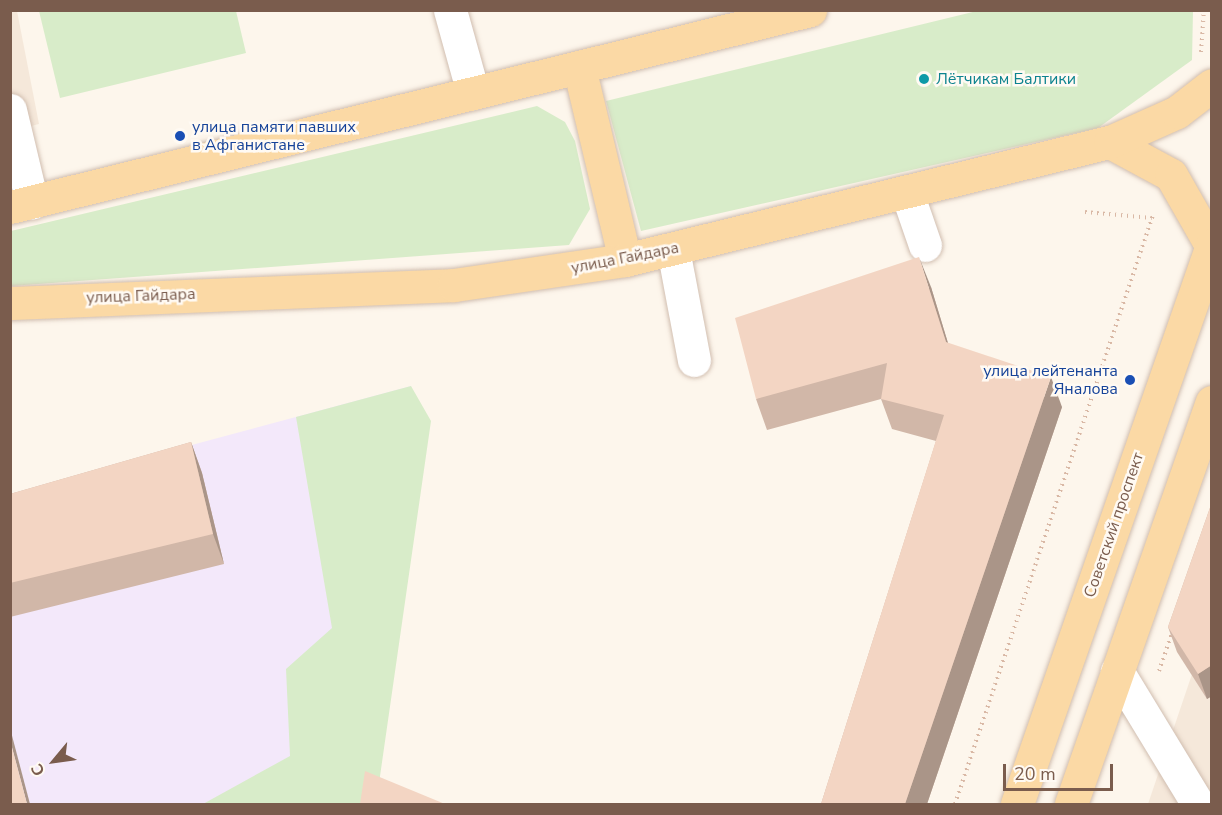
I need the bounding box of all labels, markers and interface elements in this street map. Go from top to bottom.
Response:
place label: Лётчикам Балтики [936,69,1076,89]
marker: Лётчикам Балтики [917,72,931,86]
place label: улица памяти павших в Афганистане [192,117,356,155]
marker: улица памяти павших в Афганистане [173,129,187,143]
street label: улица Гайдара [569,238,681,278]
street label: улица Гайдара [86,284,196,308]
place label: улица лейтенанта Яналова [983,361,1118,399]
marker: улица лейтенанта Яналова [1123,373,1137,387]
street label: Советский проспект [1080,450,1148,600]
north arrow [24,731,84,791]
scale bar [1006,752,1116,790]
text: С [26,760,51,780]
text: 20 m [1014,762,1056,786]

